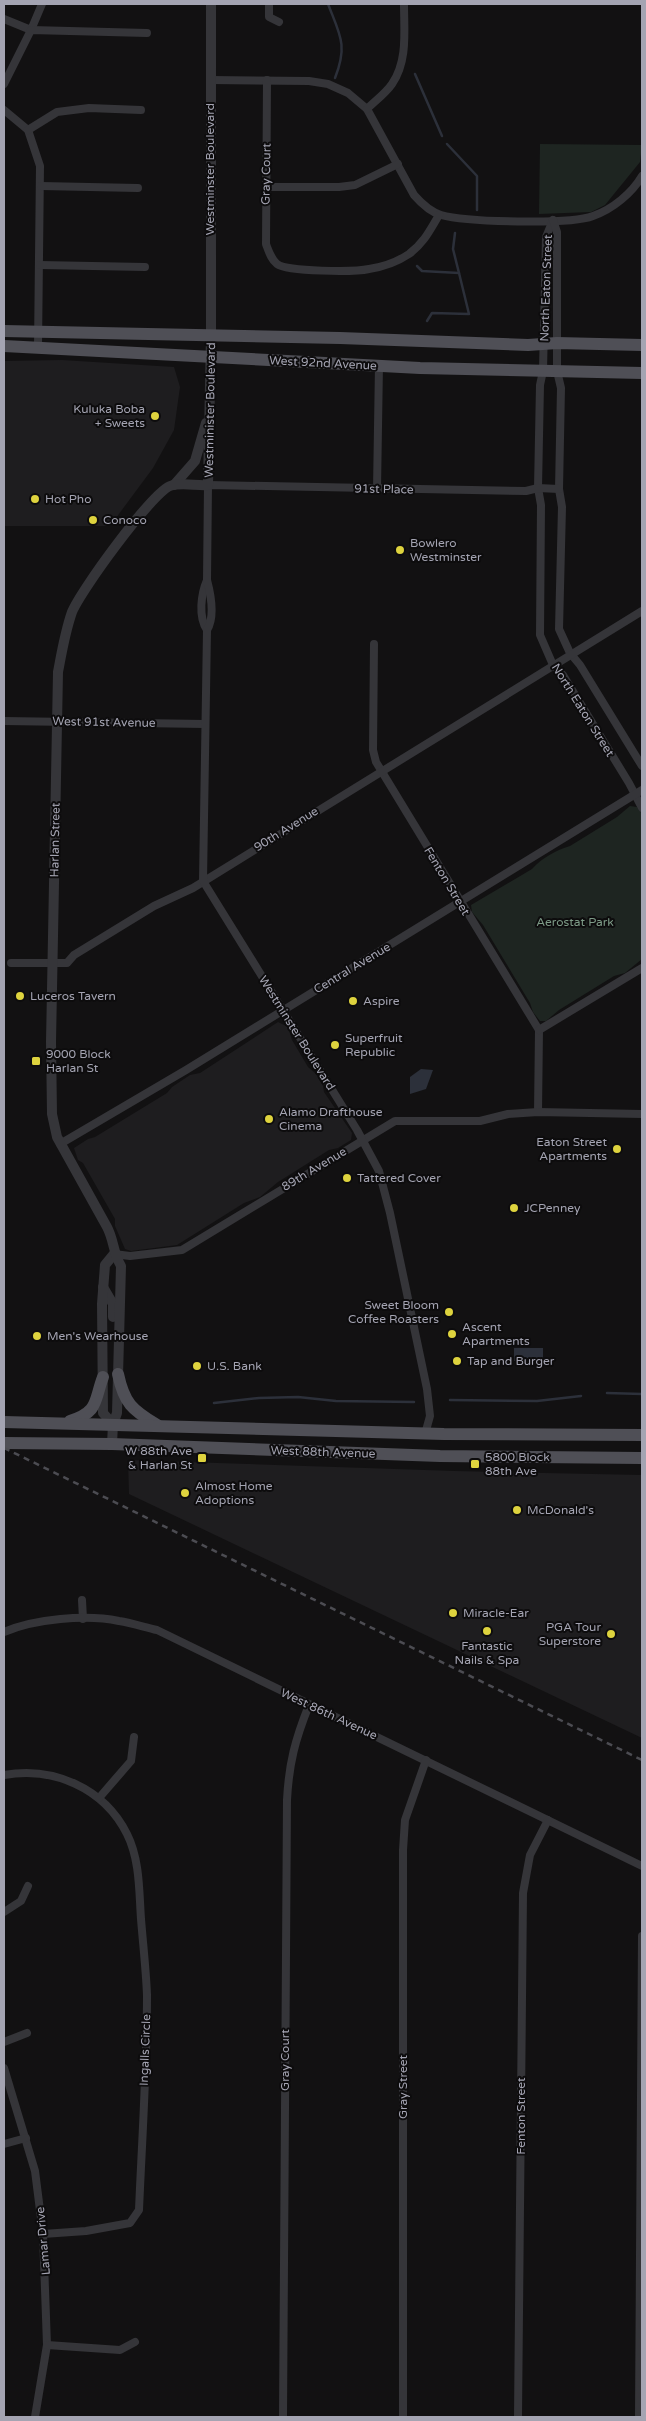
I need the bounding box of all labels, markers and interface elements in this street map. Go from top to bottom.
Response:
street label: Westminster Boulevard [203,103,217,235]
street label: Gray Court [258,143,274,205]
street label: North Eaton Street [537,234,555,342]
street label: Westminister Boulevard [202,342,218,478]
street label: West 92nd Avenue [269,353,377,373]
place label: Kuluka Boba + Sweets [73,402,145,430]
marker: Kuluka Boba + Sweets [149,410,161,422]
street label: 91st Place [354,481,414,497]
place label: Hot Pho [45,492,91,506]
marker: Hot Pho [29,493,41,505]
place label: Conoco [103,513,147,527]
marker: Conoco [87,514,99,526]
place label: Bowlero Westminster [410,536,482,564]
marker: Bowlero Westminster [394,544,406,556]
street label: North Eaton Street [549,661,618,759]
street label: West 91st Avenue [52,714,156,730]
street label: Harlan Street [47,802,63,878]
street label: 90th Avenue [251,804,321,854]
street label: Fenton Street [421,844,473,918]
park label: Aerostat Park [536,915,614,929]
street label: Central Avenue [311,939,393,996]
street label: Westminster Boulevard [256,973,338,1093]
place label: Luceros Tavern [30,989,116,1003]
marker: Luceros Tavern [14,990,26,1002]
place label: Aspire [363,994,400,1008]
marker: Aspire [347,995,359,1007]
place label: Superfruit Republic [345,1031,403,1059]
marker: Superfruit Republic [329,1039,341,1051]
place label: 9000 Block Harlan St [46,1047,111,1075]
marker: 9000 Block Harlan St [30,1055,42,1067]
place label: Alamo Drafthouse Cinema [279,1105,383,1133]
marker: Alamo Drafthouse Cinema [263,1113,275,1125]
place label: Eaton Street Apartments [536,1135,607,1163]
marker: Eaton Street Apartments [611,1143,623,1155]
street label: 89th Avenue [279,1144,349,1194]
place label: Tattered Cover [357,1171,441,1185]
marker: Tattered Cover [341,1172,353,1184]
place label: JCPenney [524,1201,581,1215]
marker: JCPenney [508,1202,520,1214]
place label: Sweet Bloom Coffee Roasters [348,1298,439,1326]
marker: Sweet Bloom Coffee Roasters [443,1306,455,1318]
place label: Ascent Apartments [462,1320,530,1348]
marker: Ascent Apartments [446,1328,458,1340]
place label: Men's Wearhouse [47,1329,148,1343]
marker: Men's Wearhouse [31,1330,43,1342]
place label: Tap and Burger [467,1354,555,1368]
marker: Tap and Burger [451,1355,463,1367]
place label: U.S. Bank [207,1359,262,1373]
marker: U.S. Bank [191,1360,203,1372]
street label: West 88th Avenue [270,1443,376,1461]
place label: W 88th Ave & Harlan St [125,1444,192,1472]
place label: 5800 Block 88th Ave [485,1450,550,1478]
marker: W 88th Ave & Harlan St [196,1452,208,1464]
marker: 5800 Block 88th Ave [469,1458,481,1470]
place label: Almost Home Adoptions [195,1479,273,1507]
marker: Almost Home Adoptions [179,1487,191,1499]
place label: McDonald's [527,1503,594,1517]
marker: McDonald's [511,1504,523,1516]
place label: Miracle-Ear [463,1606,529,1620]
marker: Miracle-Ear [447,1607,459,1619]
place label: PGA Tour Superstore [539,1620,601,1648]
marker: Fantastic Nails & Spa [481,1625,493,1637]
marker: PGA Tour Superstore [605,1628,617,1640]
place label: Fantastic Nails & Spa [455,1639,519,1667]
street label: West 86th Avenue [279,1686,380,1743]
street label: Ingalls Circle [137,2014,153,2086]
street label: Gray Court [278,2029,292,2091]
street label: Gray Street [396,2055,410,2119]
street label: Fenton Street [514,2077,528,2155]
street label: Lamar Drive [33,2206,53,2276]

